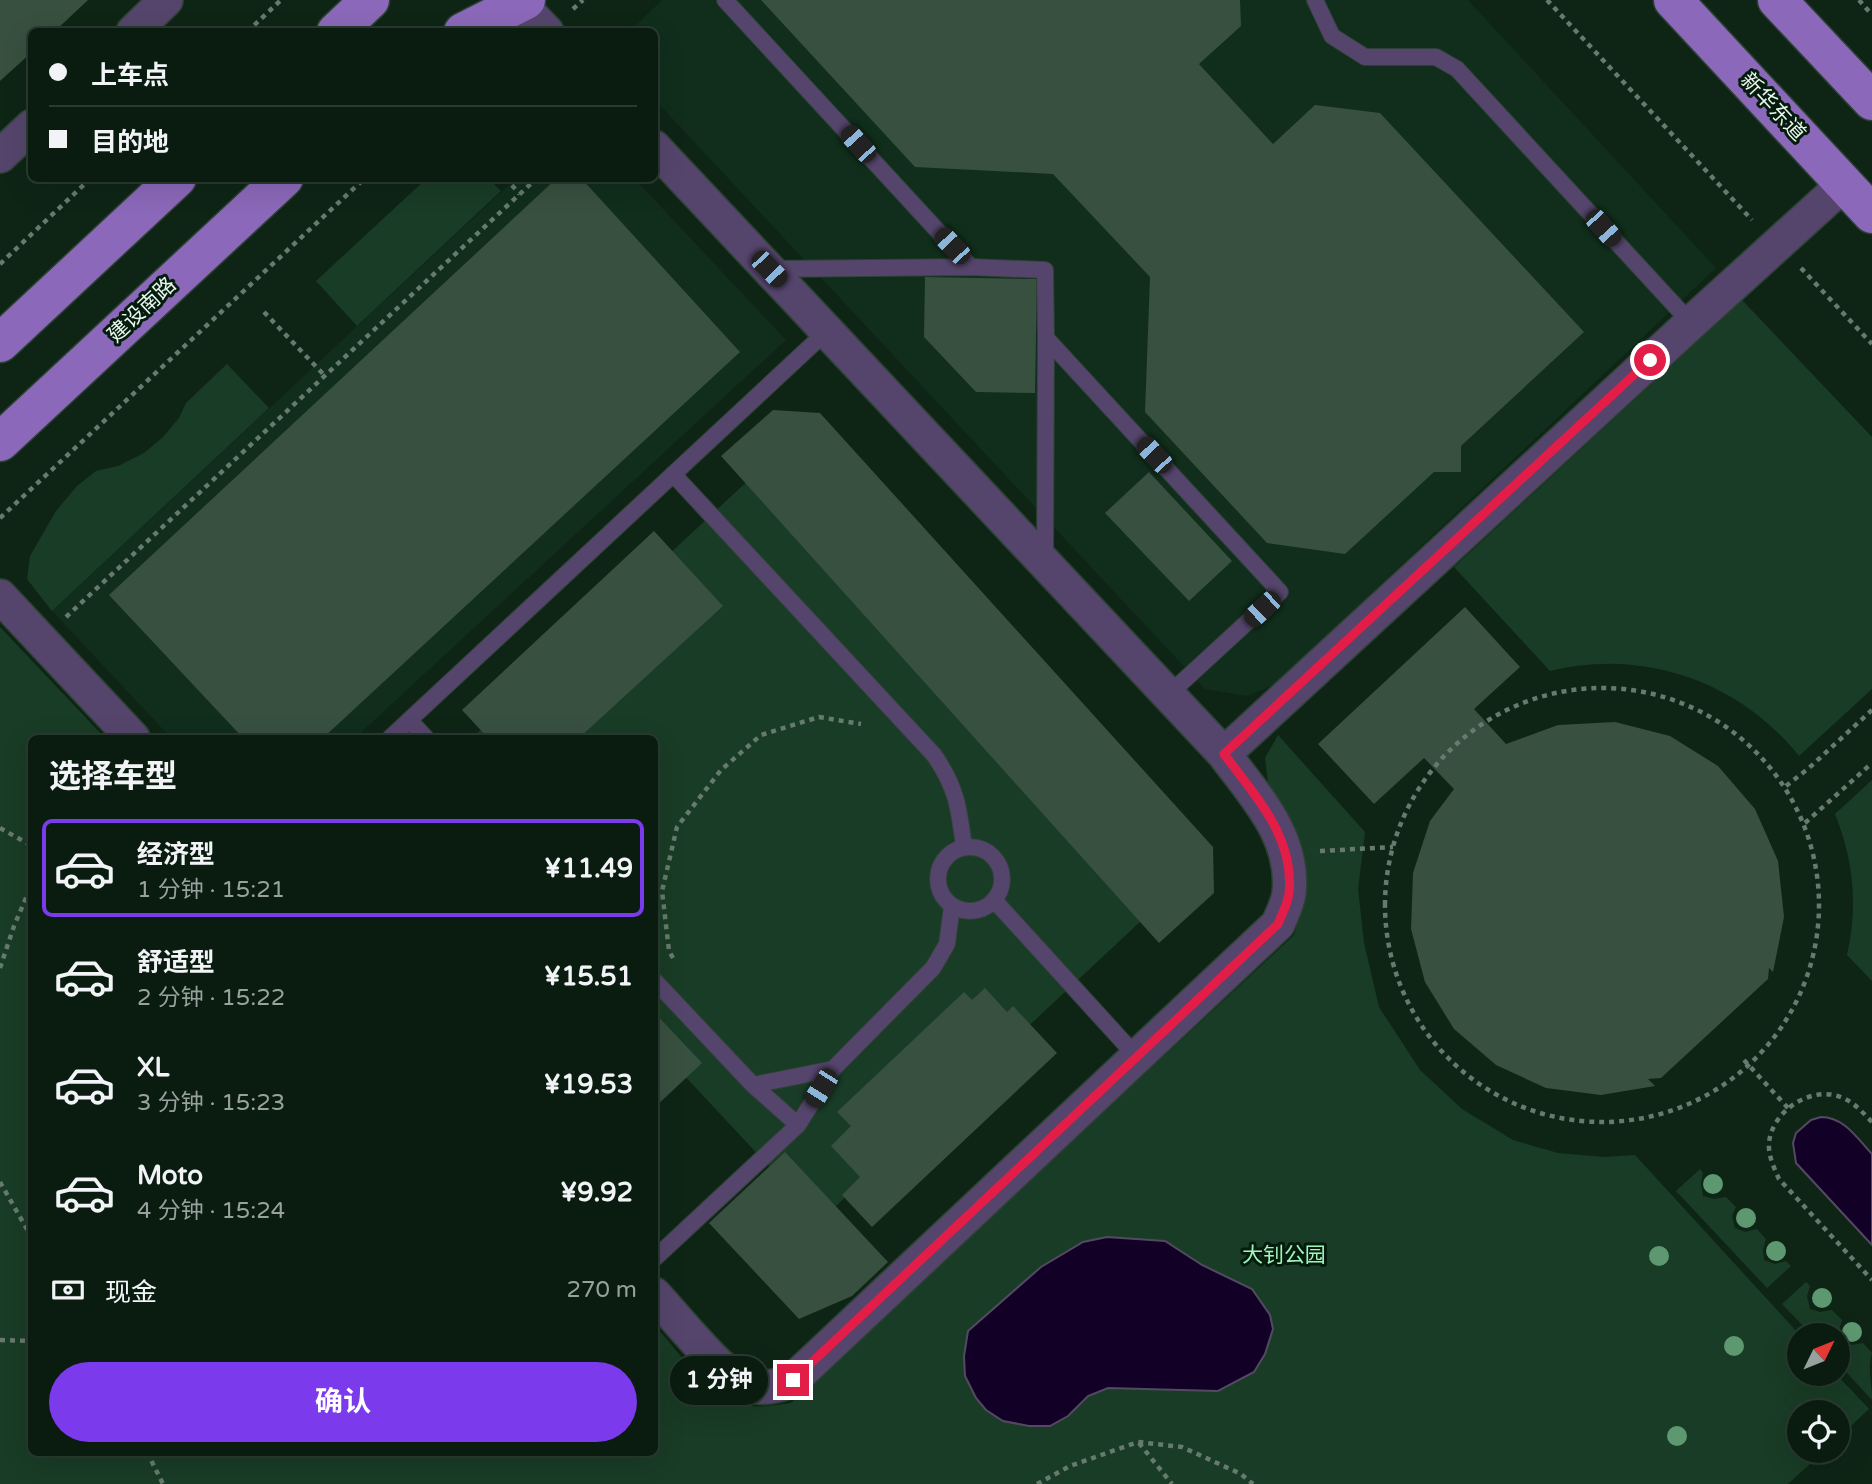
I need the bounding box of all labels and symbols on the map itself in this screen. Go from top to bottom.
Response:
street label: 新华东道 [1735,68,1811,146]
car [837,121,880,167]
car [1582,205,1625,251]
car [930,223,975,269]
car [747,247,792,291]
street label: 建设南路 [103,272,181,348]
route start [1634,344,1666,376]
car [1132,432,1177,478]
car [1240,587,1285,631]
car [801,1065,842,1111]
park label: 大钊公园 [1242,1243,1326,1268]
north arrow [1787,1323,1850,1386]
callout: 1 分钟 [670,1356,768,1404]
route end [777,1364,809,1396]

